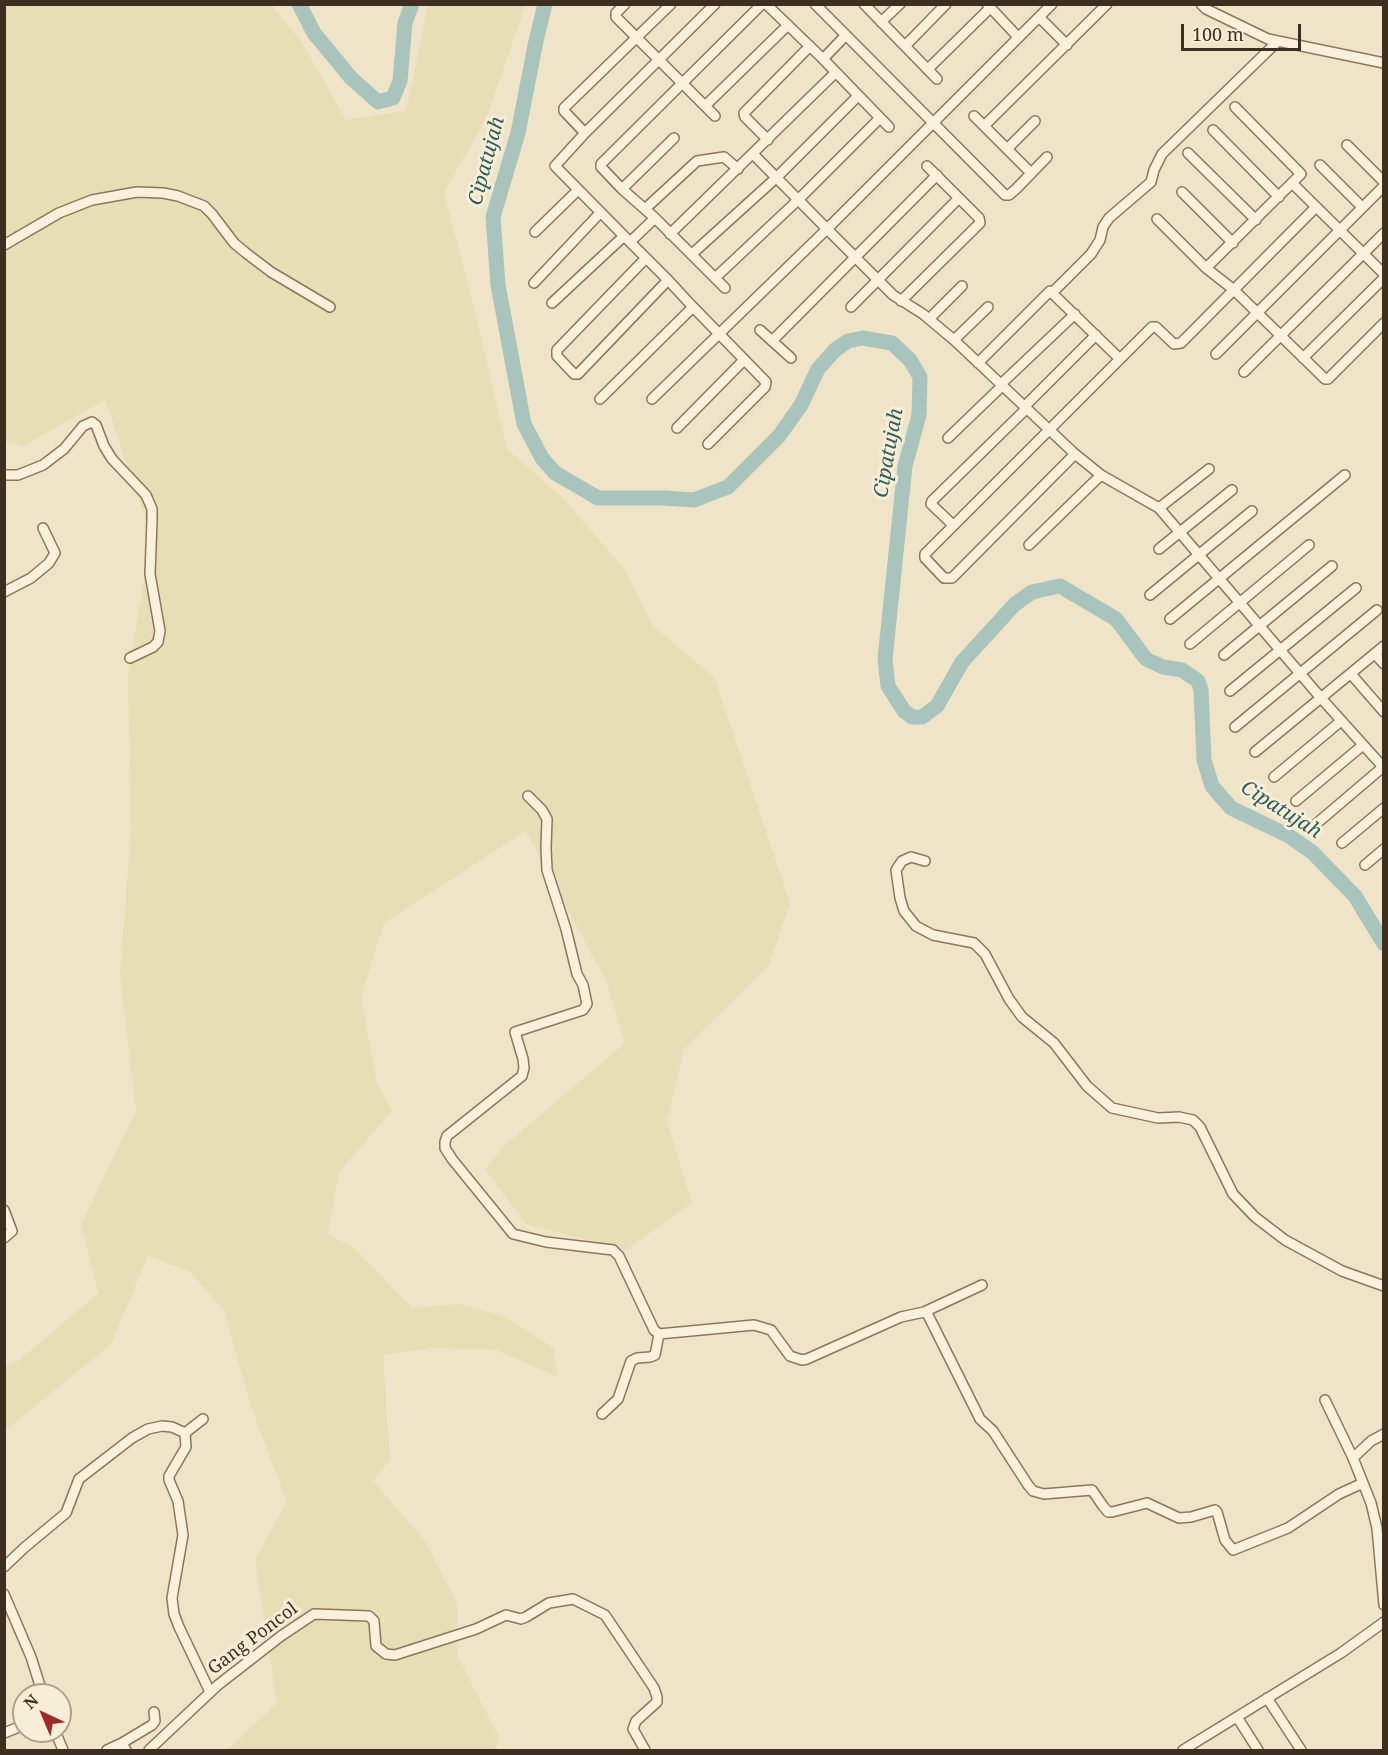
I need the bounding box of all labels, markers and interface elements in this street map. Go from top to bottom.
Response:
scale bar [1184,12,1304,50]
text: 100 m [1192,22,1244,46]
water label: Cipatujah [464,114,510,208]
water label: Cipatujah [869,406,909,500]
water label: Cipatujah [1236,776,1326,844]
street label: Gang Poncol [204,1598,302,1680]
north arrow [12,1683,72,1743]
text: N [19,1689,43,1714]

